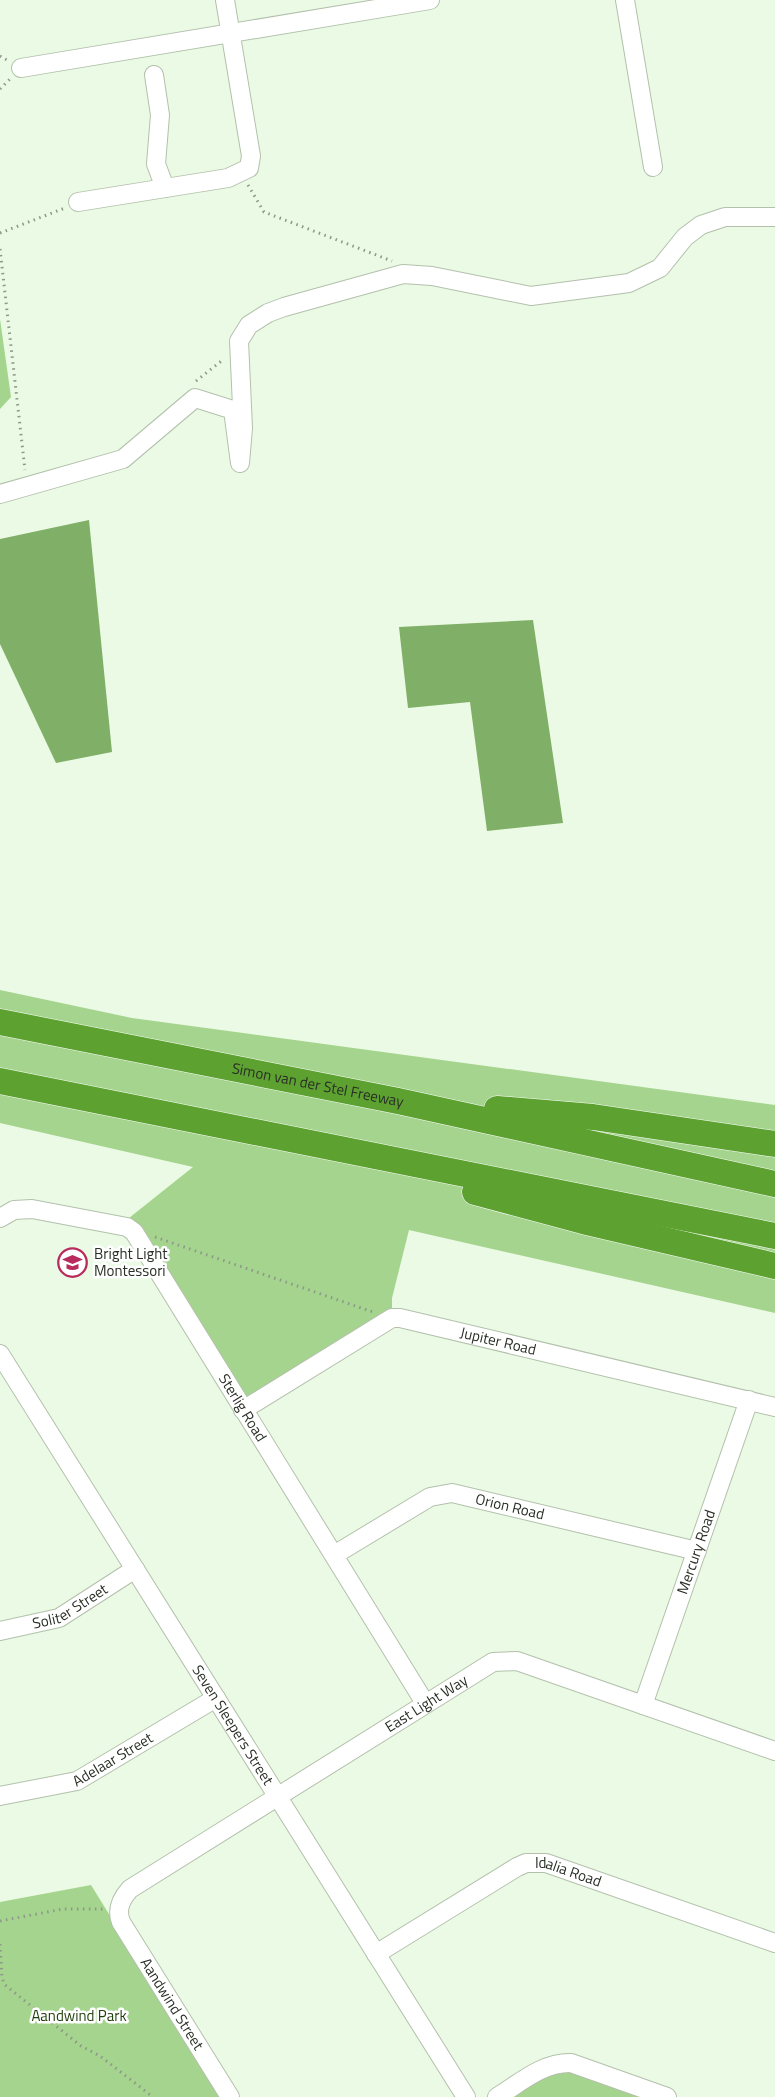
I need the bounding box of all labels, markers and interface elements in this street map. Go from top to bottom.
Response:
street label: Simon van der Stel Freeway [230,1056,406,1113]
place label: Bright Light Montessori [94,1242,168,1282]
school or university icon: Bright Light Montessori [57,1247,89,1279]
street label: Jupiter Road [458,1321,539,1361]
street label: Sterlig Road [213,1369,273,1446]
street label: Orion Road [473,1487,547,1525]
street label: Mercury Road [670,1507,721,1597]
street label: Soliter Street [30,1577,113,1635]
street label: Seven Sleepers Street [187,1660,280,1790]
street label: East Light Way [380,1669,472,1738]
street label: Adelaar Street [68,1726,158,1792]
street label: Idalia Road [535,1851,605,1893]
street label: Aandwind Street [135,1953,210,2055]
park label: Aandwind Park [31,2004,127,2027]

